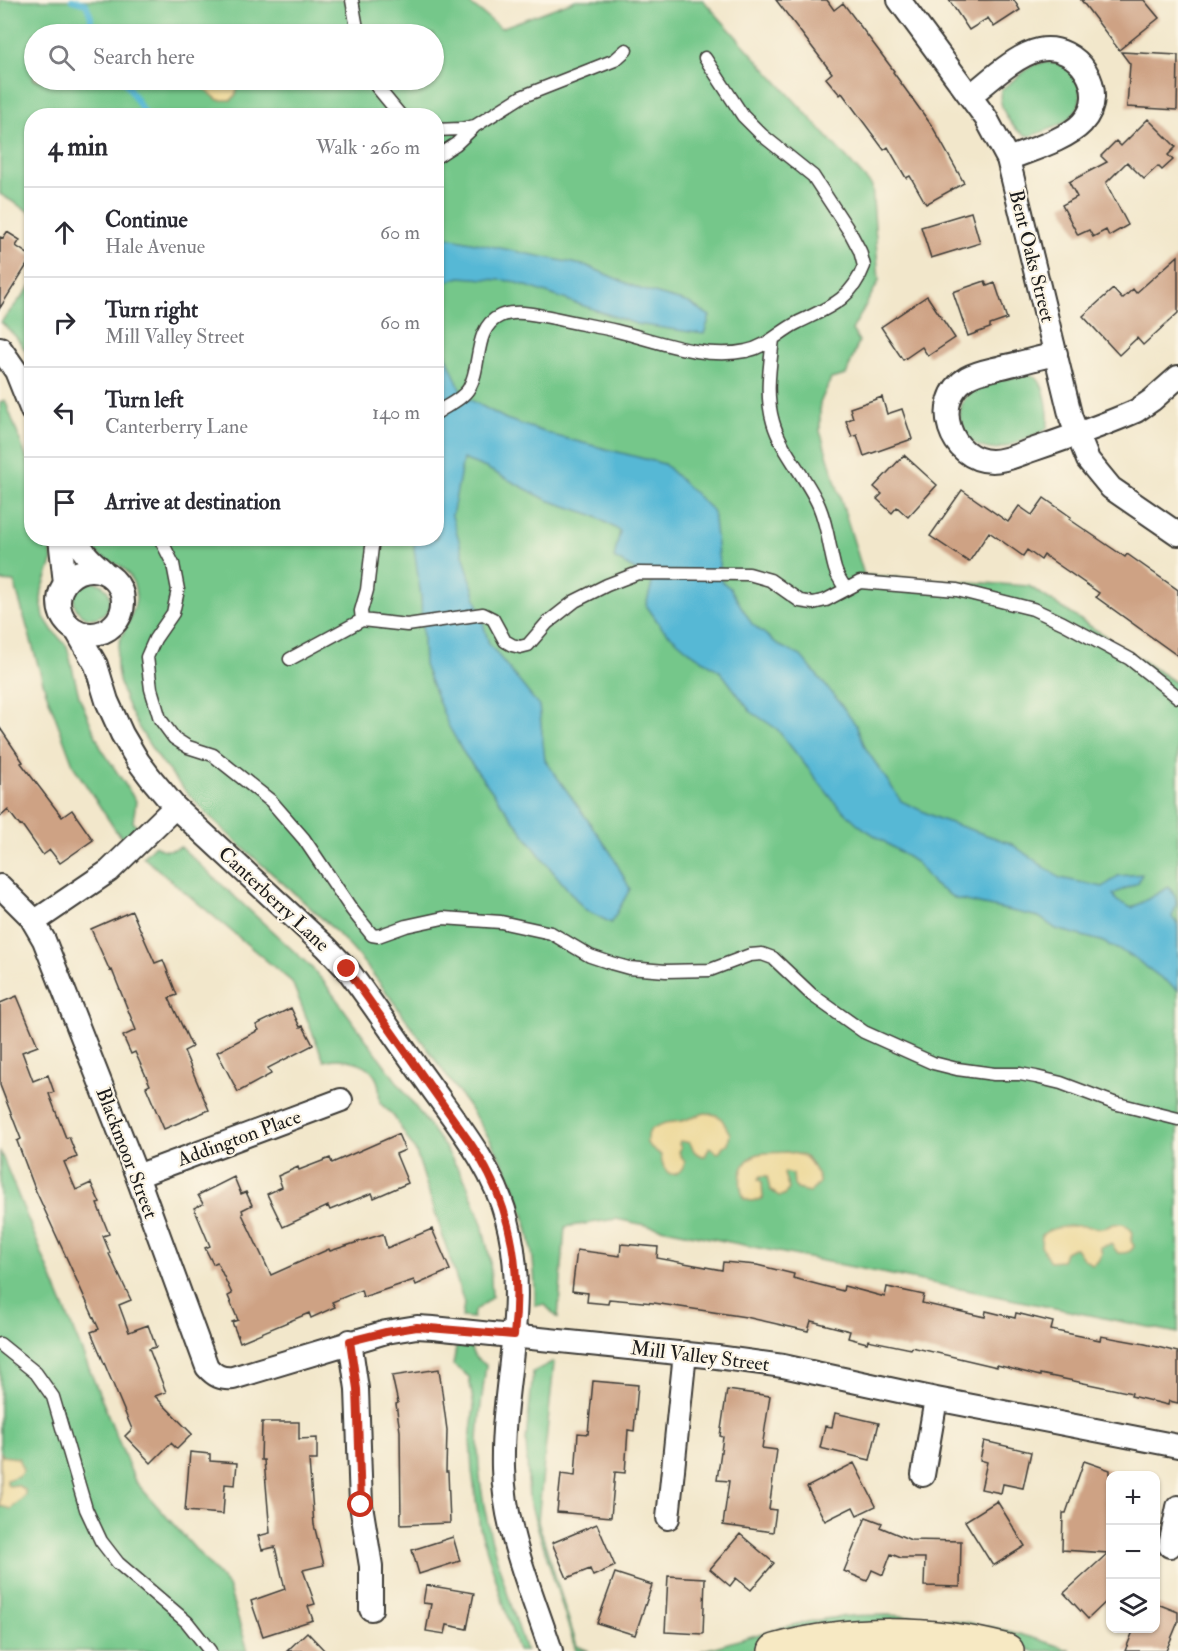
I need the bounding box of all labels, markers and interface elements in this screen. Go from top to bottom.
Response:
search box [24,24,444,90]
icon: search [45,41,78,74]
text: Search here [93,43,195,71]
text: 4 min [48,131,108,163]
text: Walk · 260 m [316,135,420,160]
street label: Bent Oaks Street [1003,187,1061,325]
text: Continue [105,206,188,234]
icon: ahead [48,216,81,249]
text: 60 m [380,220,420,245]
text: Hale Avenue [105,234,205,259]
text: Turn right [105,296,198,324]
icon: right [48,306,81,339]
text: 60 m [380,310,420,335]
text: Mill Valley Street [105,324,245,349]
text: Turn left [105,386,184,414]
icon: left [48,396,81,429]
text: 140 m [372,400,420,425]
text: Canterberry Lane [105,414,248,439]
icon: arrive [48,486,81,519]
text: Arrive at destination [105,488,281,516]
street label: Canterberry Lane [213,841,335,957]
route end [333,955,359,981]
street label: Blackmoor Street [91,1084,164,1223]
street label: Addington Place [173,1104,304,1172]
street label: Mill Valley Street [629,1335,771,1377]
map controls [1106,1471,1160,1633]
button: + [1106,1471,1160,1525]
route start [347,1491,373,1517]
button: − [1106,1525,1160,1579]
button: layers [1106,1579,1160,1633]

